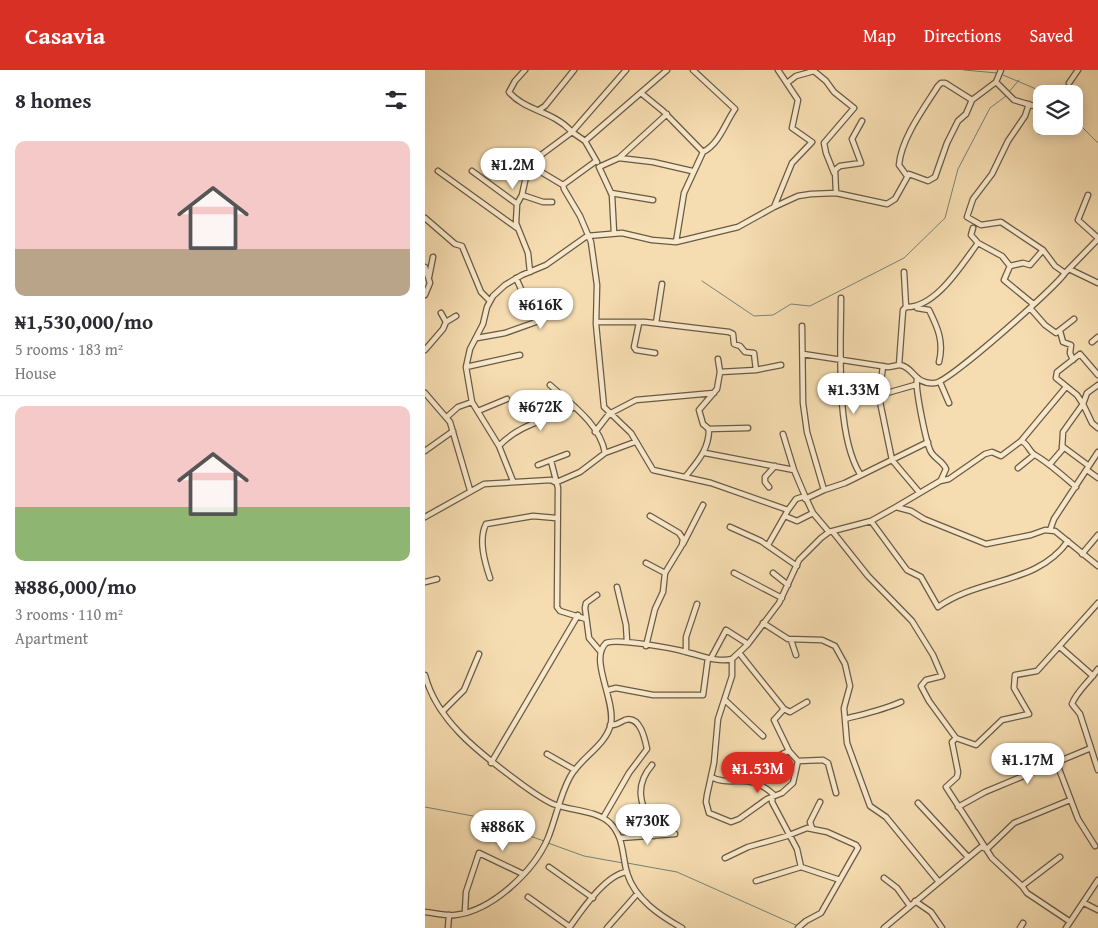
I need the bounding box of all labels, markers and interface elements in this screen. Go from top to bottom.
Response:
text: Casavia [25,18,105,53]
text: Map [863,22,896,49]
text: Directions [924,22,1001,49]
text: Saved [1029,22,1073,49]
text: 8 homes [15,85,91,116]
map controls [1033,85,1083,135]
button: layers [1033,85,1083,135]
icon: filters [382,86,410,114]
pin: ₦1.2M [478,148,548,190]
text: ₦1.2M [491,152,535,176]
icon: home [168,173,258,263]
pin: ₦616K [506,288,576,330]
text: ₦616K [519,292,563,316]
text: ₦1,530,000/mo [15,306,153,337]
text: 5 rooms · 183 m² [15,337,123,361]
text: House [15,361,56,385]
pin: ₦1.33M [813,372,895,415]
text: ₦1.33M [828,377,880,401]
pin: ₦672K [506,390,576,432]
text: ₦672K [519,394,563,418]
icon: home [168,439,258,529]
text: ₦886,000/mo [15,571,136,602]
text: 3 rooms · 110 m² [15,602,123,626]
text: Apartment [15,626,88,650]
pin: ₦1.17M [987,742,1069,785]
text: ₦1.17M [1002,747,1054,771]
pin: ₦1.53M [717,752,799,794]
text: ₦1.53M [732,756,784,780]
pin: ₦730K [613,804,683,846]
text: ₦730K [626,808,670,832]
pin: ₦886K [468,810,538,852]
text: ₦886K [481,814,525,838]

